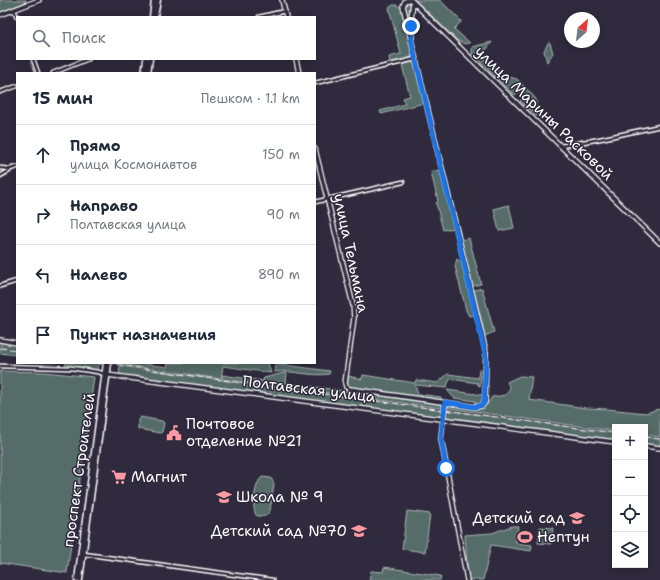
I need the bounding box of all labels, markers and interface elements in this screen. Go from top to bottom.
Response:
north arrow [564,12,600,48]
search box [16,16,316,60]
route end [402,17,420,35]
icon: search [30,27,52,49]
text: Поиск [62,28,106,48]
street label: улица Марины Расковой [470,41,618,185]
text: 15 мин [32,87,93,109]
text: Пешком · 1.1 km [201,90,300,107]
text: Прямо [70,136,120,156]
icon: ahead [32,144,54,166]
text: 150 m [262,146,300,163]
text: улица Космонавтов [70,156,197,173]
street label: улица Тельмана [329,192,374,315]
text: Направо [70,196,138,216]
icon: right [32,204,54,226]
text: 90 m [266,206,300,223]
text: Полтавская улица [70,216,186,233]
icon: left [32,264,54,286]
text: Налево [70,265,128,285]
text: 890 m [258,266,300,283]
icon: arrive [32,324,54,346]
text: Пункт назначения [70,325,216,345]
street label: Полтавская улица [241,371,377,407]
street label: проспект Строителей [58,391,100,548]
place label: Почтовое отделение №21 [186,414,302,451]
public building icon: Почтовое отделение №21 [165,424,183,442]
map controls [612,424,648,568]
button: + [612,424,648,460]
route start [437,459,455,477]
button: − [612,460,648,496]
place label: Магнит [131,467,187,487]
supermarket icon: Магнит [110,468,128,486]
place label: Школа № 9 [236,487,323,507]
school or university icon: Школа № 9 [215,488,233,506]
button: locate [612,496,648,532]
place label: Детский сад [473,508,565,528]
school or university icon: Детский сад [568,509,586,527]
place label: Детский сад №70 [211,521,347,541]
school or university icon: Детский сад №70 [350,522,368,540]
place label: Нептун [537,527,590,547]
sports icon: Нептун [516,528,534,546]
button: layers [612,532,648,568]

